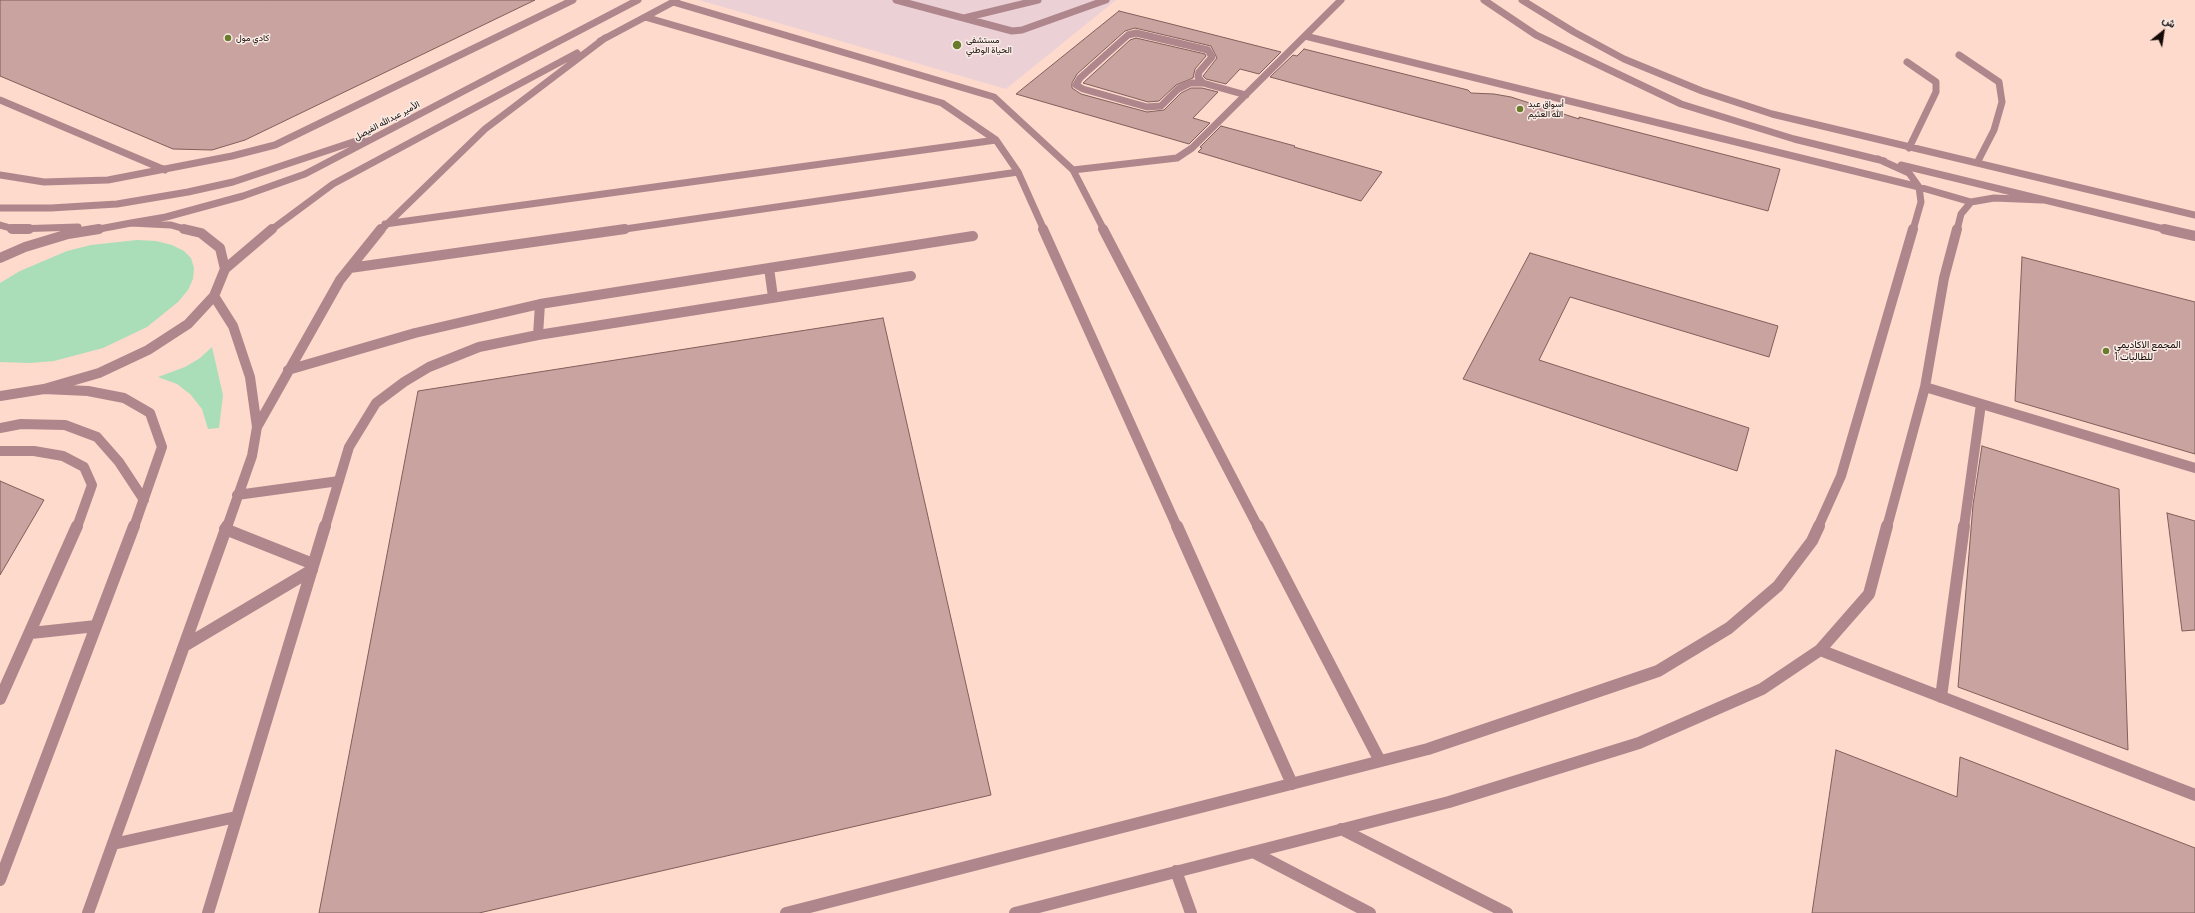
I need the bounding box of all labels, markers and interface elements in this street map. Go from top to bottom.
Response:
text: ش [2160,11,2179,31]
north arrow [2143,12,2183,52]
marker: كادي مول [223,33,233,43]
place label: كادي مول [236,33,269,43]
place label: مستشفى الحياة الوطني [966,35,1012,56]
marker: مستشفى الحياة الوطني [951,39,963,51]
street label: الأمير عبدالله الفيصل [352,99,422,143]
place label: أسواق عبد الله العثيم [1528,99,1564,120]
marker: أسواق عبد الله العثيم [1515,104,1525,114]
place label: المجمع الاكاديمي 1 للطالبات [2114,339,2181,362]
marker: المجمع الاكاديمي 1 للطالبات [2101,346,2111,356]

